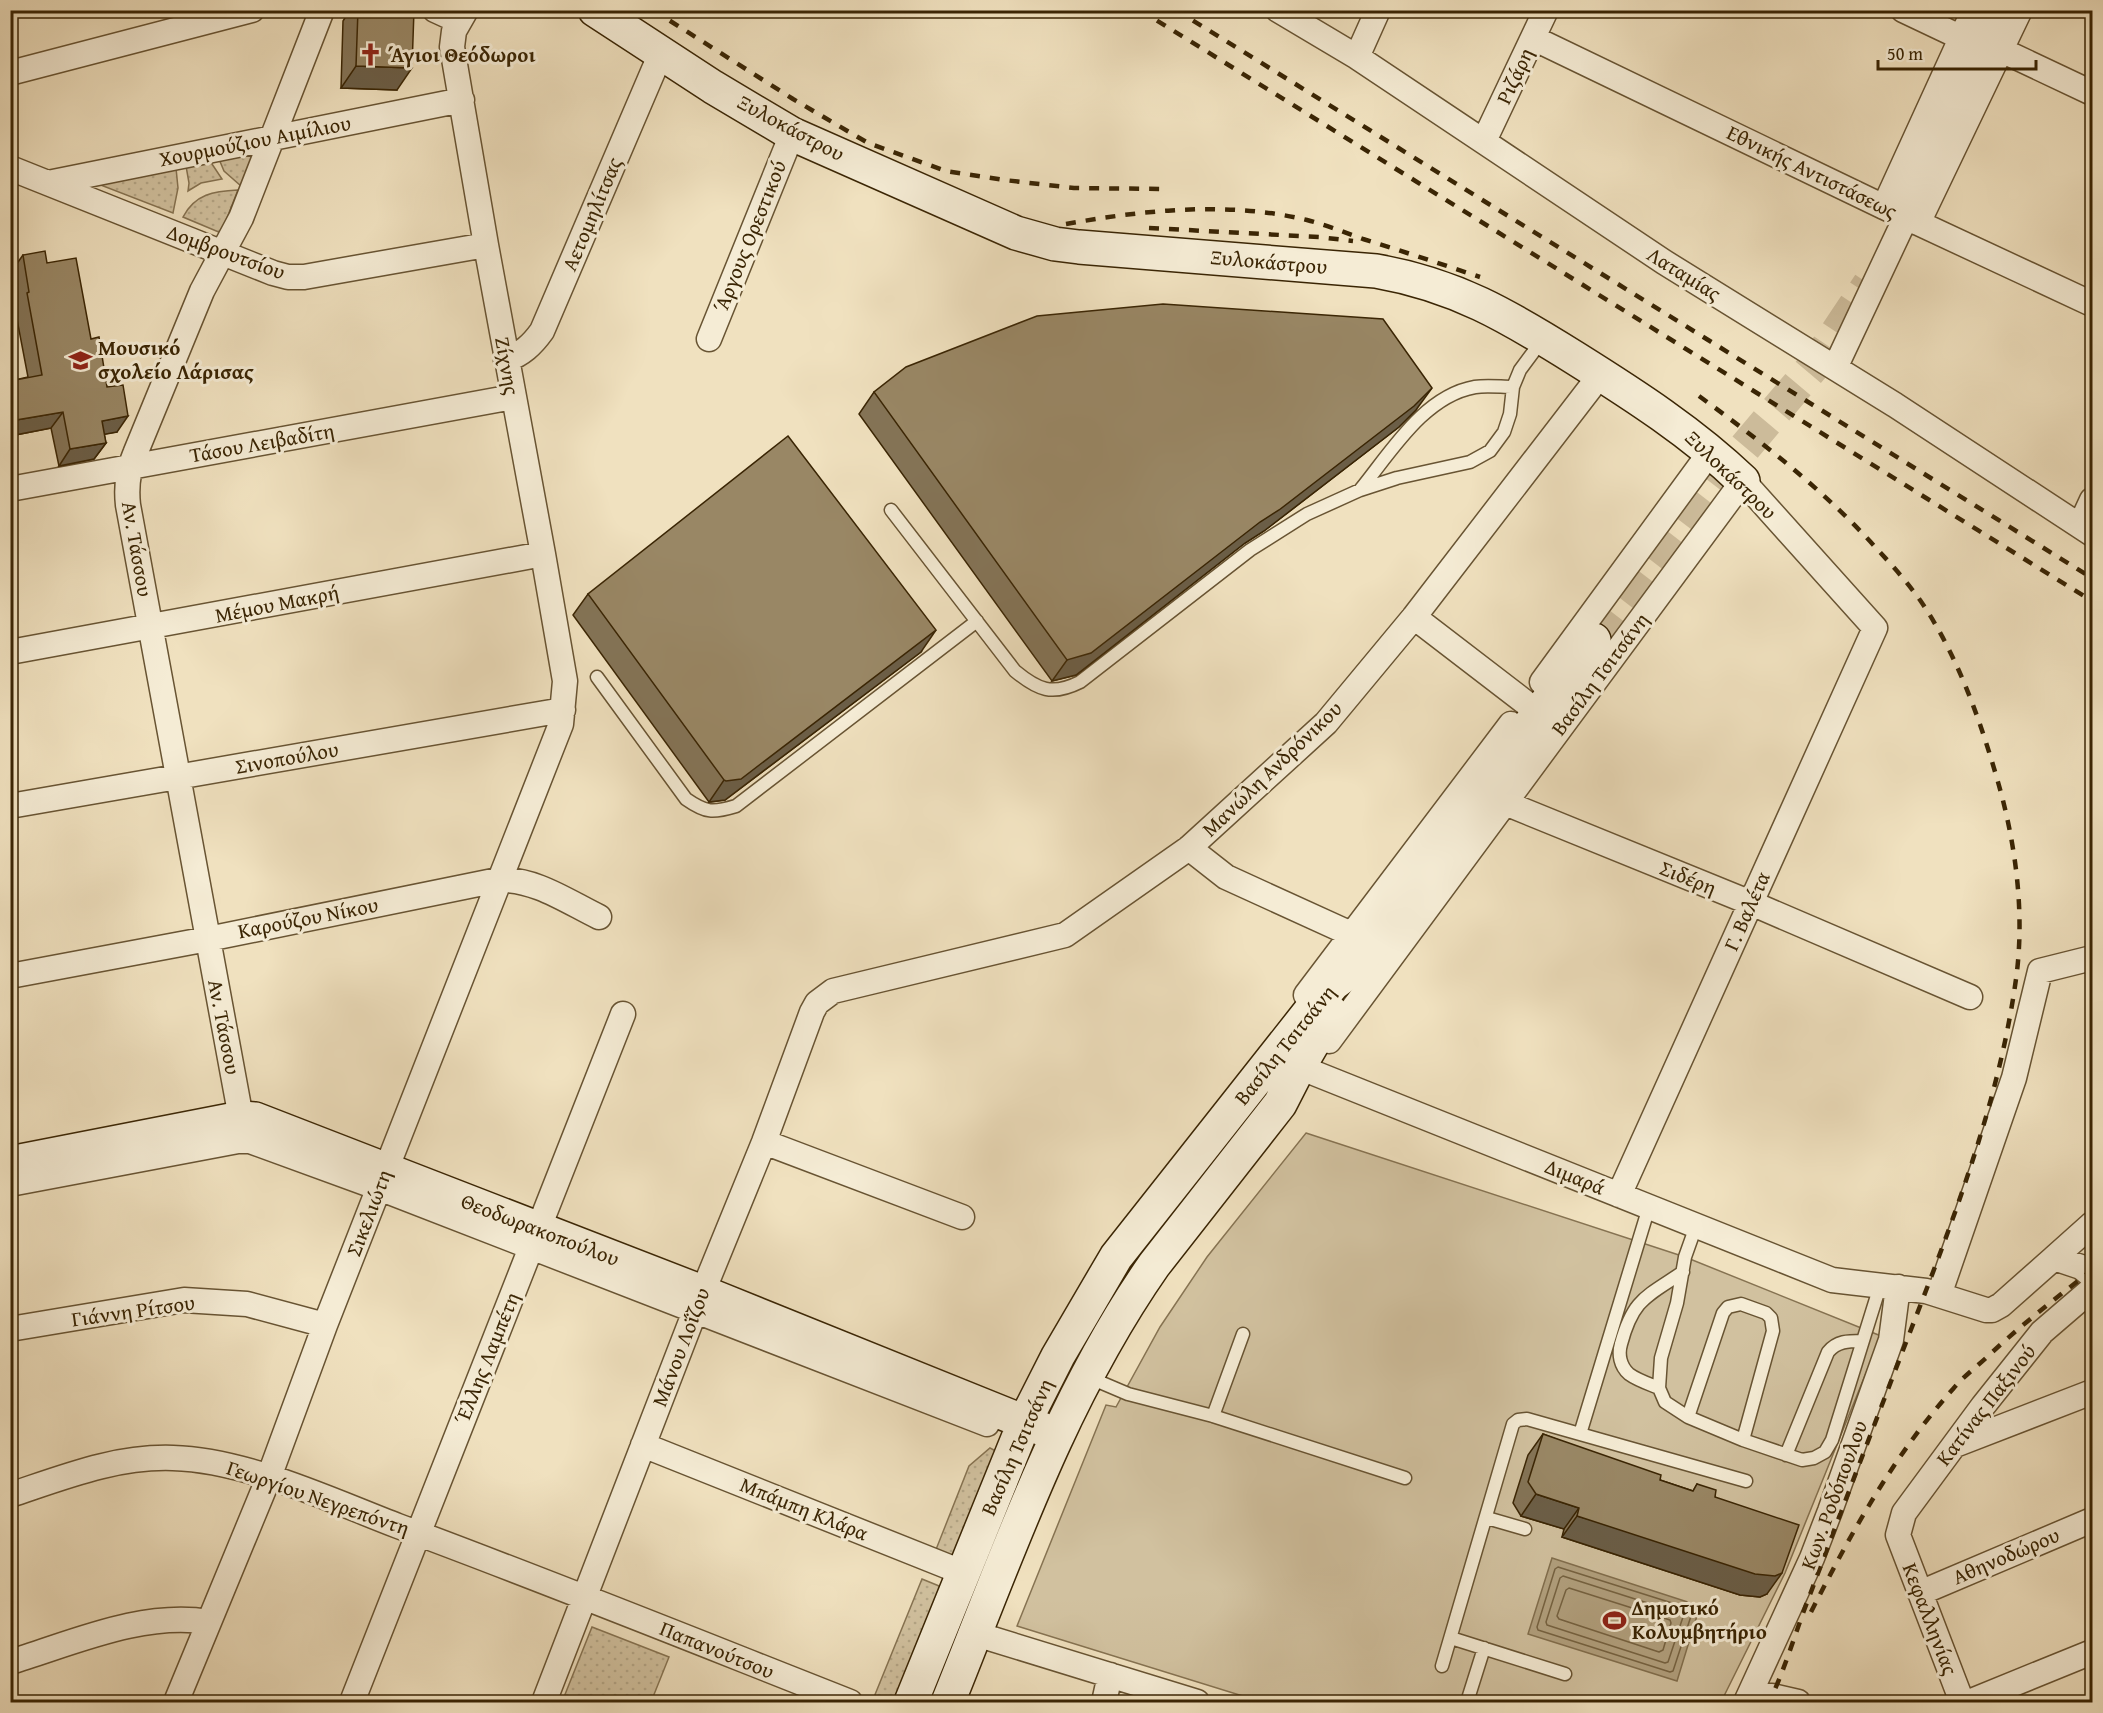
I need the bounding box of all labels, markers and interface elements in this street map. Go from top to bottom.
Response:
scale bar [1878,33,2036,71]
place label: Άγιοι Θεόδωροι [388,39,536,70]
text: 50 m [1887,40,1923,67]
church icon: Άγιοι Θεόδωροι [357,42,383,68]
street label: Ριζάρη [1488,42,1541,109]
street label: Ξυλοκάστρου [732,86,850,169]
street label: Χουρμούζιου Αιμίλιου [156,107,354,174]
street label: Εθνικής Αντιστάσεως [1722,117,1903,226]
street label: Αετομηλίτσας [554,152,630,276]
street label: Άργους Ορεστικού [705,155,794,316]
street label: Δομβρουτσίου [163,216,290,287]
street label: Λαταμίας [1641,239,1727,309]
street label: Ξυλοκάστρου [1210,241,1329,282]
place label: Μουσικό σχολείο Λάρισας [98,332,254,387]
street label: Ζίχνης [487,334,528,398]
school or university icon: Μουσικό σχολείο Λάρισας [67,347,93,373]
street label: Τάσου Λειβαδίτη [187,415,337,470]
street label: Ξυλοκάστρου [1679,423,1784,526]
street label: Αν. Τάσσου [114,499,161,599]
street label: Μέμου Μακρή [212,576,341,631]
street label: Βασίλη Τσιτσάνη [1543,606,1656,742]
street label: Μανώλη Ανδρόνικου [1195,693,1349,844]
street label: Σινοπούλου [233,733,341,782]
street label: Σιδέρη [1655,852,1721,903]
street label: Γ. Βαλέτα [1715,866,1778,955]
street label: Καρούζου Νίκου [235,889,381,946]
street label: Αν. Τάσσου [200,977,249,1077]
street label: Βασίλη Τσιτσάνη [1226,978,1343,1112]
street label: Διμαρά [1540,1150,1610,1203]
street label: Σικελιώτη [338,1165,399,1261]
street label: Θεοδωρακοπούλου [457,1185,624,1274]
street label: Μάνου Λοΐζου [644,1283,717,1411]
street label: Γιάννη Ρίτσου [69,1286,197,1335]
street label: Έλλης Λαμπέτη [446,1287,527,1428]
street label: Κατίνας Παξινού [1928,1337,2043,1472]
street label: Βασίλη Τσιτσάνη [973,1373,1061,1520]
street label: Κων. Ροδόπουλου [1792,1416,1875,1574]
street label: Γεωργίου Νεγρεπόντη [223,1452,414,1543]
street label: Μπάμπη Κλάρα [735,1469,873,1548]
street label: Αθηνοδώρου [1947,1519,2064,1592]
street label: Κεφαλληνίας [1895,1558,1966,1679]
place label: Δημοτικό Κολυμβητήριο [1631,1592,1767,1647]
sports icon: Δημοτικό Κολυμβητήριο [1601,1607,1627,1633]
street label: Παπανούτσου [655,1613,779,1687]

